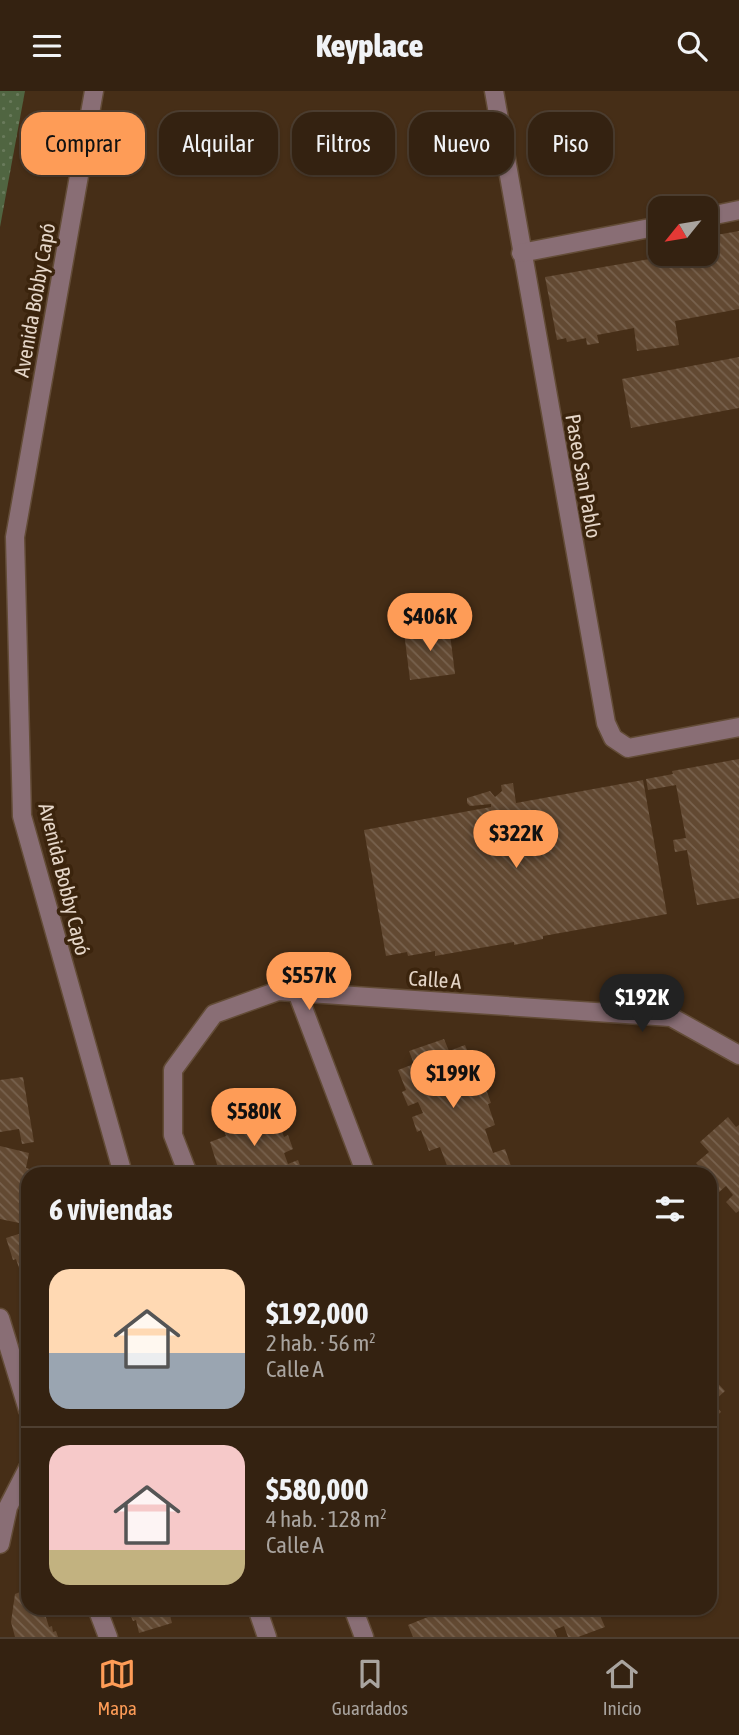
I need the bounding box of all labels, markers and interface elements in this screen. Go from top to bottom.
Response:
icon: menu [28,27,66,65]
text: Keyplace [316,27,423,64]
icon: search [673,27,711,65]
chip: Comprar [21,112,145,175]
chip: Alquilar [159,112,278,175]
chip: Filtros [292,112,395,175]
chip: Nuevo [409,112,514,175]
chip: Piso [528,112,613,175]
north arrow [648,196,718,266]
map controls [648,196,718,266]
street label: Avenida Bobby Capó [9,221,59,379]
street label: Paseo San Pablo [561,412,607,540]
pin: $406K [381,594,479,653]
text: $406K [403,603,457,629]
street label: Avenida Bobby Capó [34,800,96,958]
pin: $322K [467,811,565,870]
text: $322K [489,820,543,846]
pin: $557K [260,953,358,1012]
text: $557K [282,962,336,988]
street label: Calle A [408,965,463,993]
pin: $192K [593,975,691,1034]
text: $192K [615,984,669,1010]
pin: $199K [404,1051,502,1110]
text: $199K [426,1060,480,1086]
pin: $580K [205,1089,303,1148]
text: $580K [227,1098,281,1124]
icon: filters [651,1190,689,1228]
text: 6 viviendas [49,1192,173,1226]
text: $192,000 [266,1296,369,1330]
icon: home [105,1297,189,1381]
text: 2 hab. · 56 m² [266,1330,376,1356]
text: Calle A [266,1356,324,1382]
text: $580,000 [266,1472,369,1506]
icon: home [105,1473,189,1557]
text: 4 hab. · 128 m² [266,1506,387,1532]
text: Calle A [266,1532,324,1558]
tab: Mapa [97,1655,137,1719]
tab: Guardados [332,1655,408,1719]
tab: Inicio [603,1655,642,1719]

